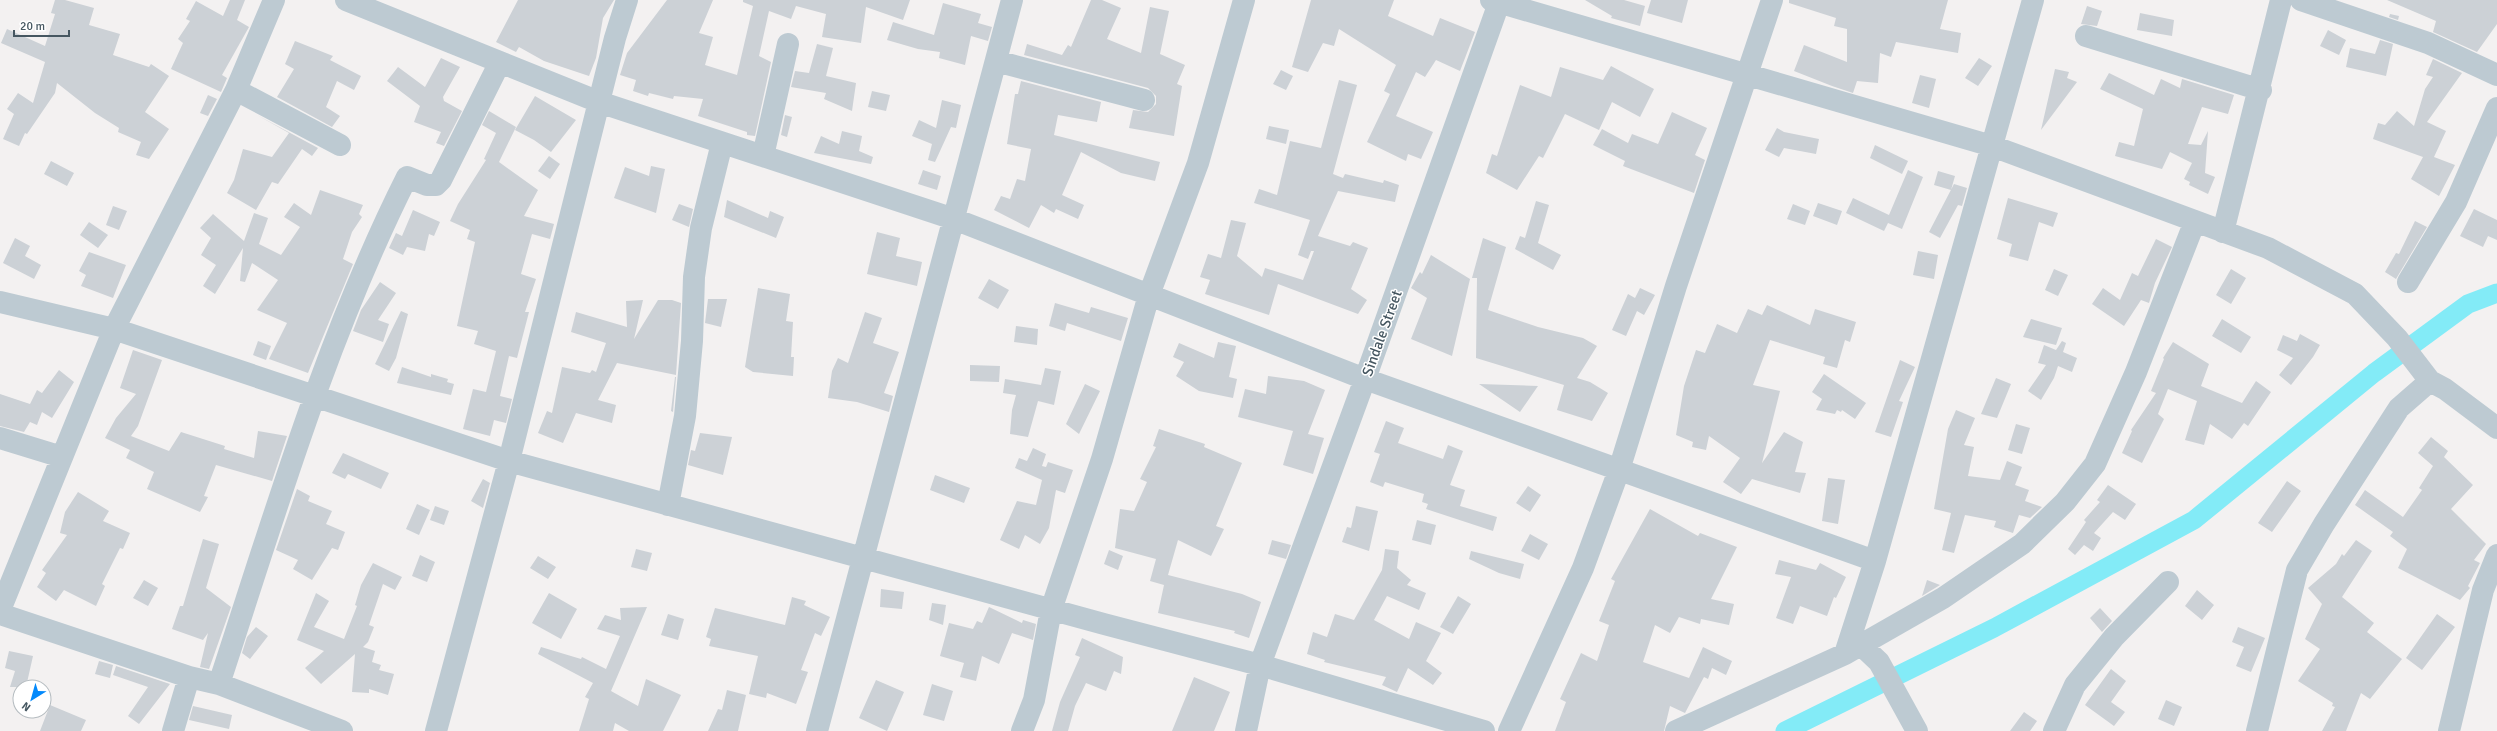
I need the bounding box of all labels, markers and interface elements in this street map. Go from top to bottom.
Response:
scale bar [14,12,69,38]
text: 20 m [20,19,45,34]
street label: Sindale Street [1358,288,1406,378]
north arrow [12,679,52,719]
text: N [19,699,33,714]

